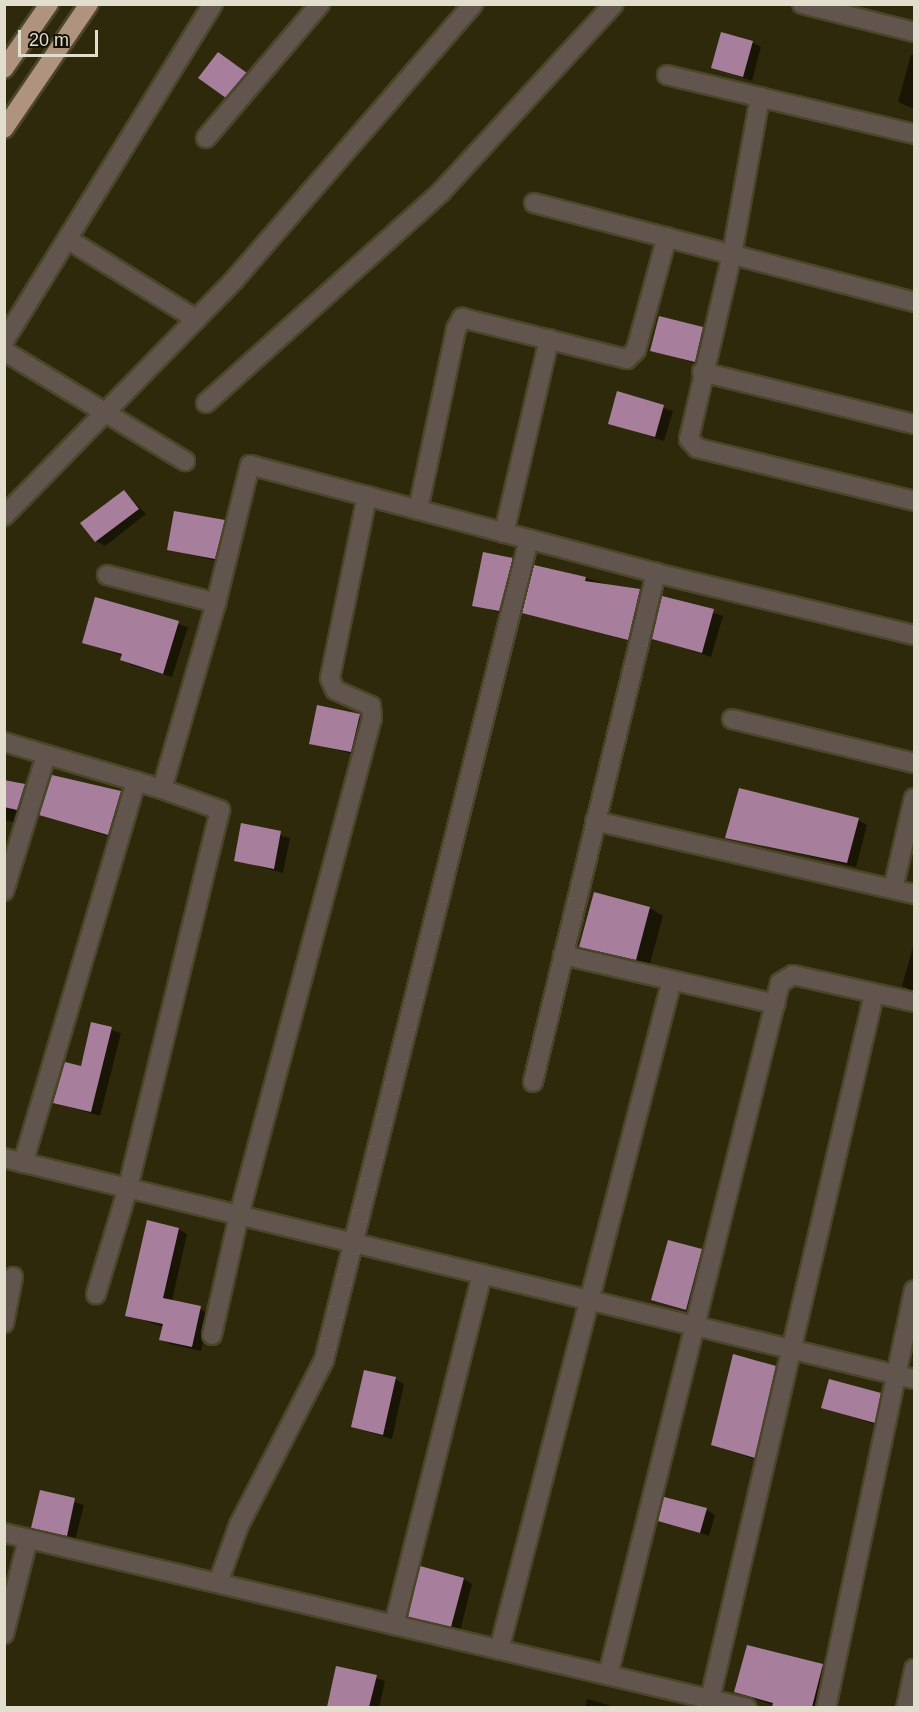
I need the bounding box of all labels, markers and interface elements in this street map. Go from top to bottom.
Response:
scale bar [21,18,100,56]
text: 20 m [29,30,69,50]

